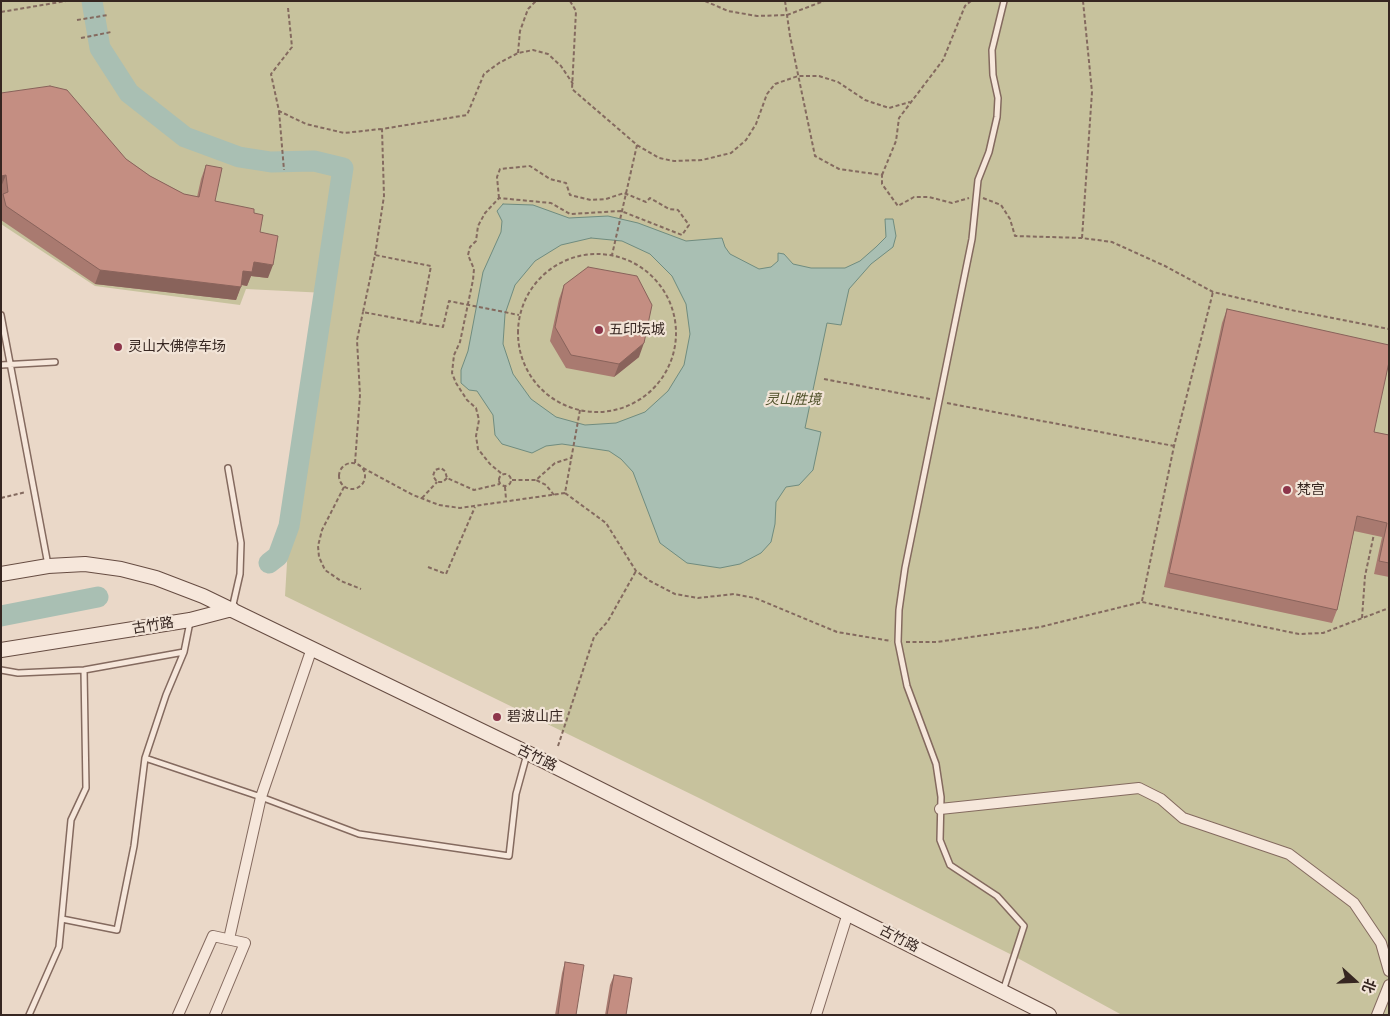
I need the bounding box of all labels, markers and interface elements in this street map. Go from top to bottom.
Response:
place label: 五印坛城 [609,322,665,338]
marker: 五印坛城 [593,324,605,336]
place label: 灵山大佛停车场 [128,339,226,355]
marker: 灵山大佛停车场 [112,341,124,353]
park label: 灵山胜境 [765,392,821,408]
place label: 梵宫 [1297,482,1325,498]
marker: 梵宫 [1281,484,1293,496]
street label: 古竹路 [131,614,175,638]
place label: 碧波山庄 [507,709,563,725]
marker: 碧波山庄 [491,711,503,723]
street label: 古竹路 [514,741,560,775]
street label: 古竹路 [876,922,922,956]
north arrow [1330,956,1380,1006]
text: 北 [1358,976,1380,996]

